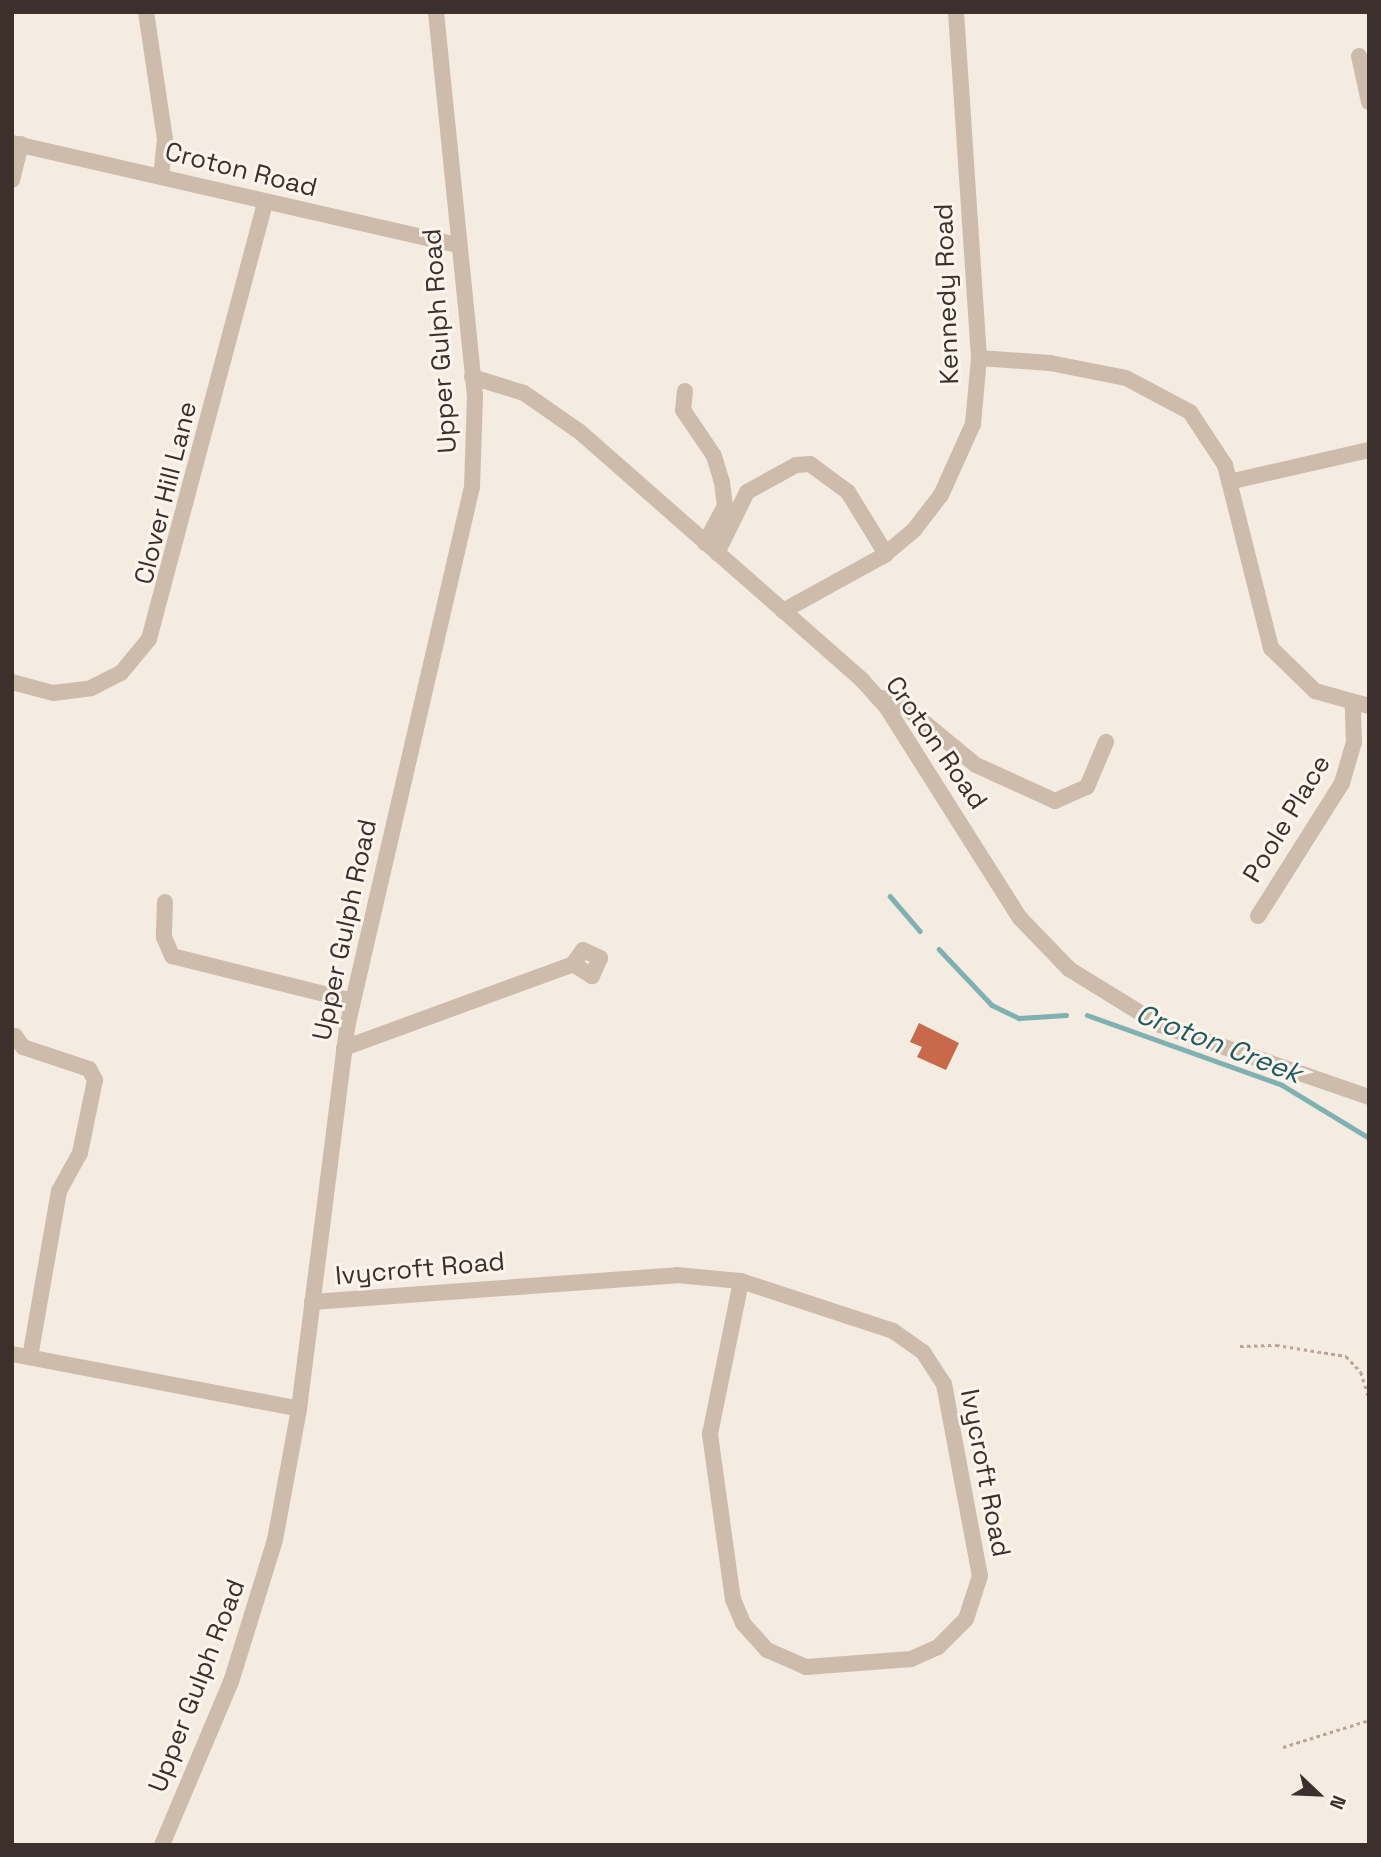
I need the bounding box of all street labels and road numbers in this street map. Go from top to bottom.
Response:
street label: Croton Road [162,136,320,204]
street label: Kennedy Road [928,203,966,385]
street label: Upper Gulph Road [417,228,463,454]
street label: Clover Hill Lane [128,398,204,588]
street label: Croton Road [879,670,993,816]
street label: Poole Place [1237,750,1337,888]
street label: Upper Gulph Road [306,817,384,1043]
street label: Ivycroft Road [334,1246,506,1292]
street label: Ivycroft Road [953,1386,1017,1560]
street label: Upper Gulph Road [142,1575,252,1797]

